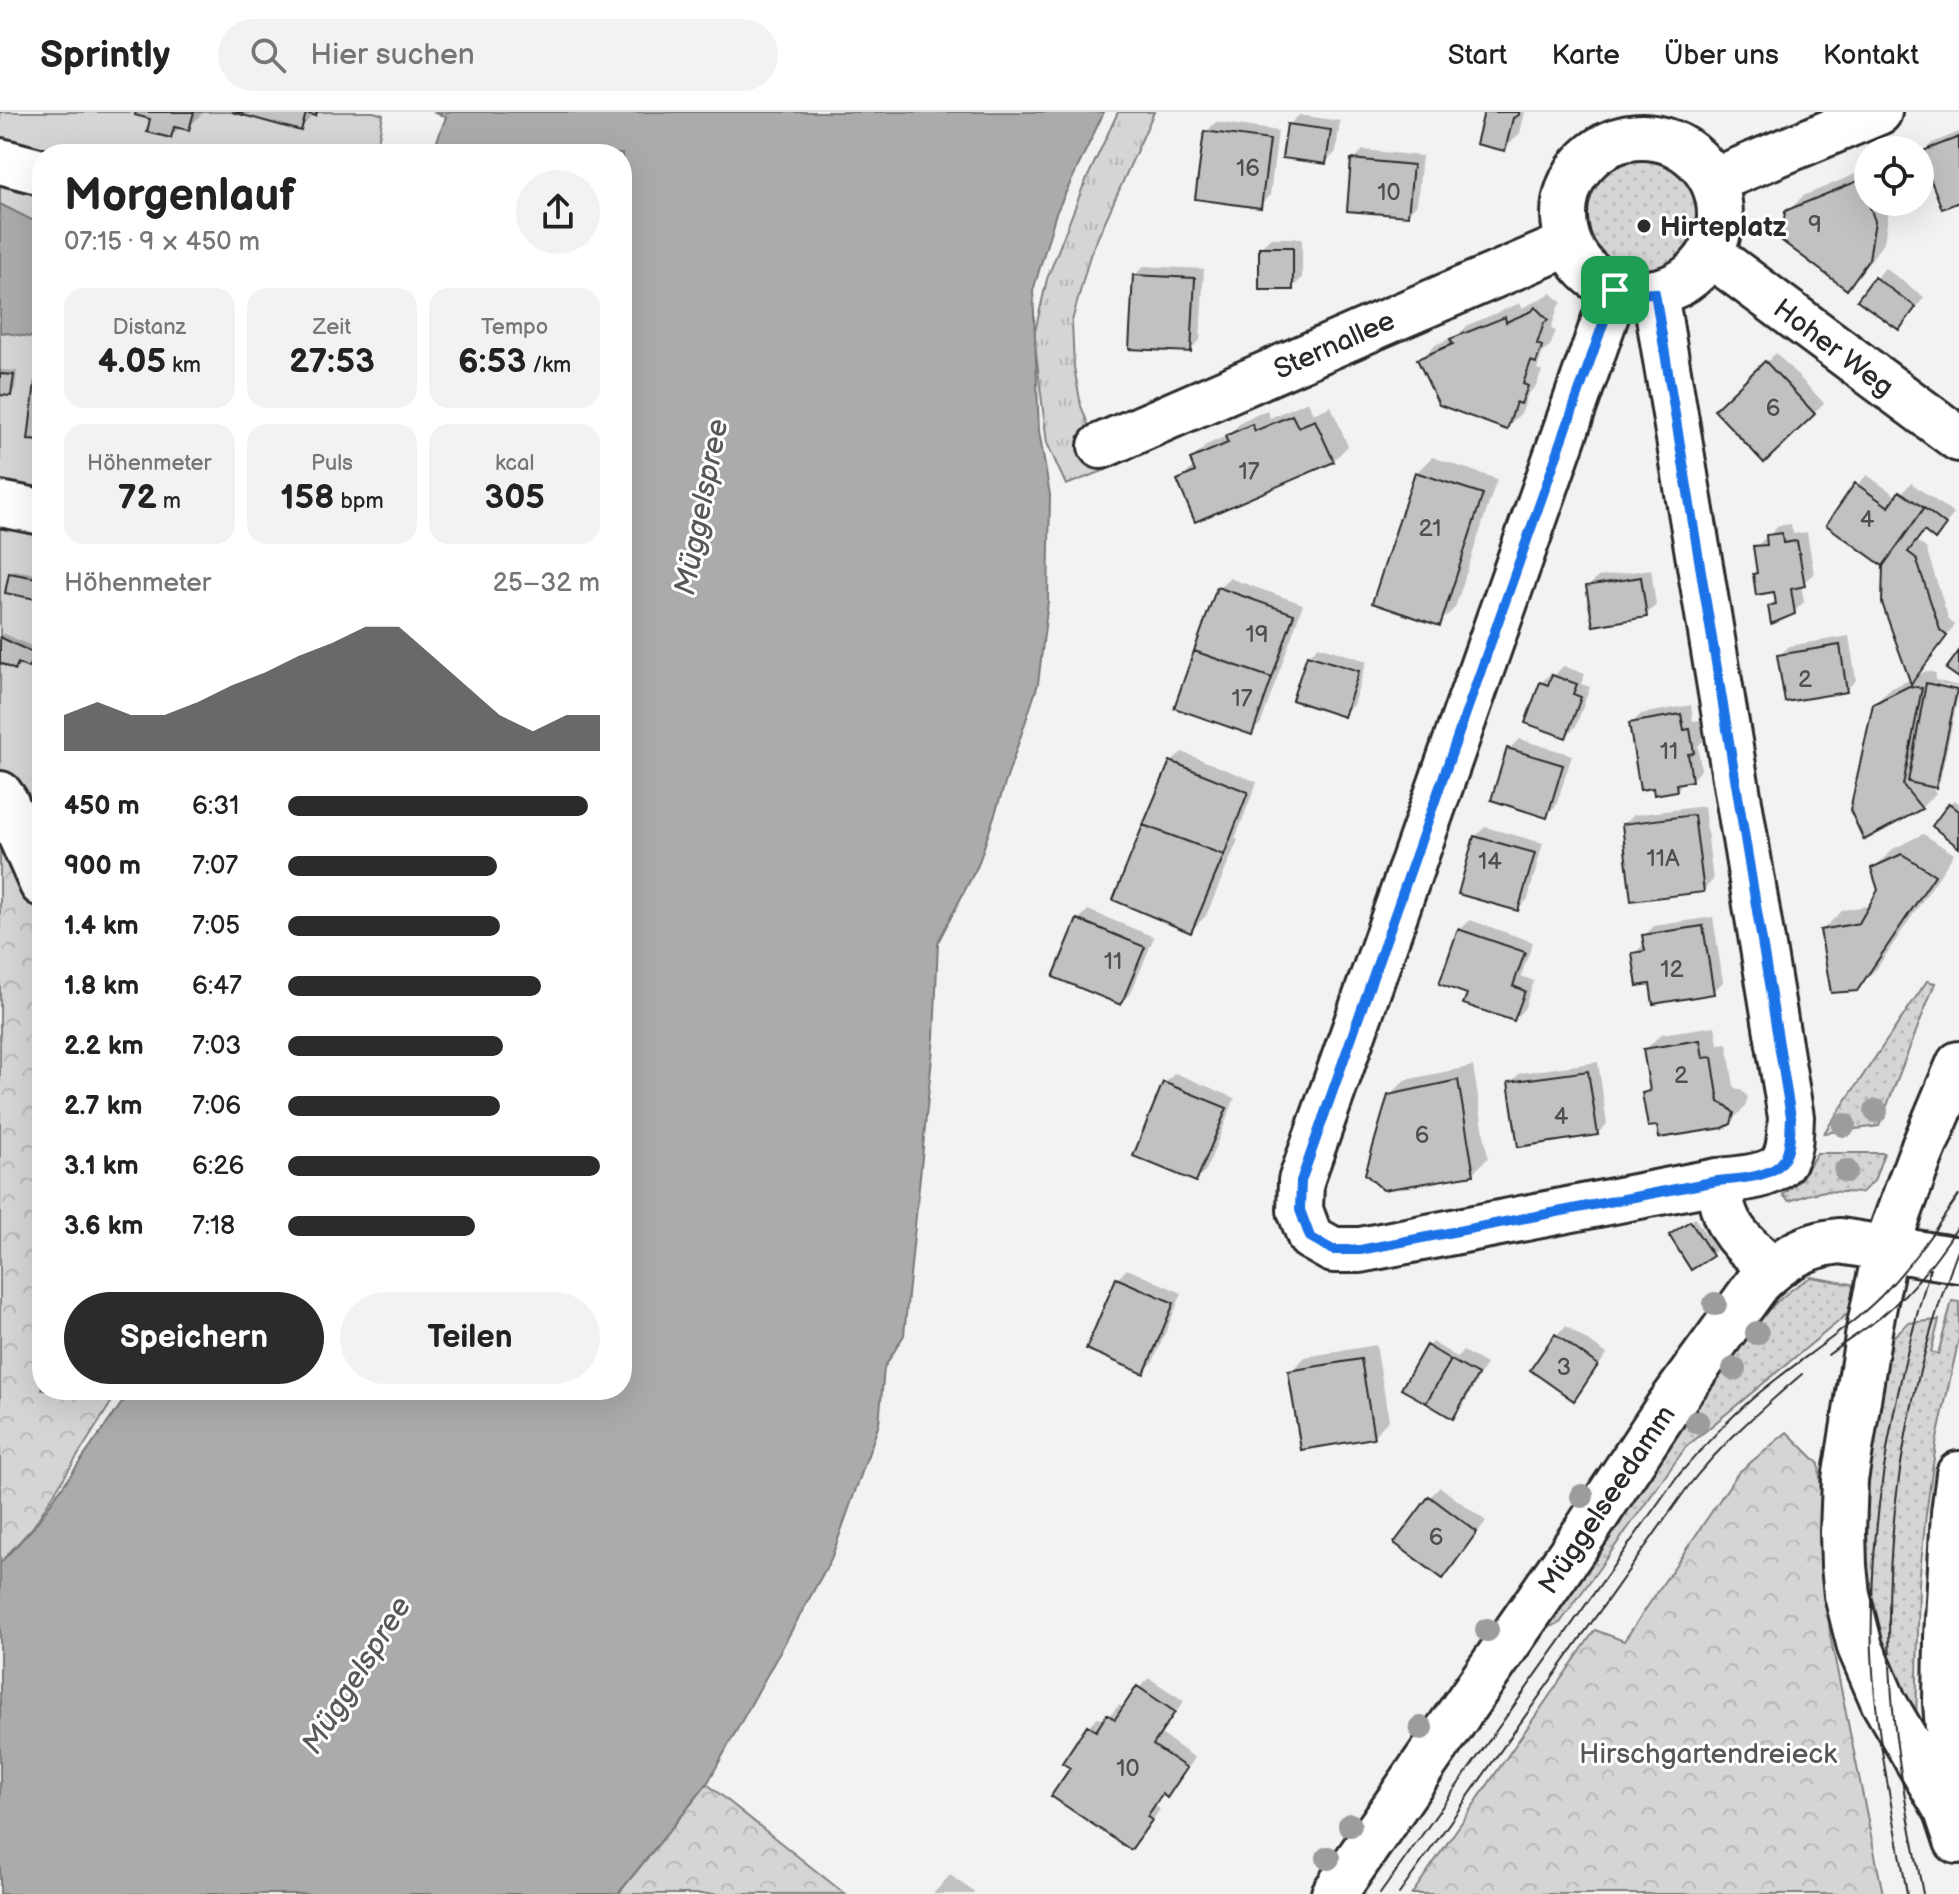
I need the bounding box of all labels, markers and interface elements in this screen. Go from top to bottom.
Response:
search box [218,19,778,91]
text: Sprintly [40,33,170,78]
icon: search [246,33,290,77]
text: Hier suchen [310,37,475,73]
text: Start [1448,39,1507,72]
text: Karte [1551,39,1620,72]
text: Über uns [1664,39,1779,72]
text: Kontakt [1823,39,1919,72]
map controls [1854,136,1934,216]
button: locate [1854,136,1934,216]
house number: 16 [1236,154,1260,183]
text: Morgenlauf [64,170,296,223]
button: share [516,170,600,254]
house number: 10 [1377,178,1401,207]
house number: 9 [1808,210,1822,239]
place label: Hirteplatz [1660,211,1787,244]
marker: Hirteplatz [1635,217,1653,235]
text: 07:15 · 9 × 450 m [64,227,260,258]
pin [1581,256,1649,324]
icon: arrive [1593,268,1637,312]
street label: Hoher Weg [1767,292,1900,404]
street label: Sternallee [1269,304,1400,387]
text: Distanz [113,314,186,341]
text: Zeit [313,314,351,341]
text: Tempo [481,314,548,341]
text: 4.05 [98,341,166,382]
text: 27:53 [289,341,375,382]
text: 6:53 [458,341,526,382]
text: km [166,352,201,379]
text: /km [526,352,571,379]
house number: 6 [1766,394,1780,423]
water label: Müggelspree [667,416,737,598]
text: Höhenmeter [87,450,212,477]
text: Puls [311,450,353,477]
text: kcal [495,450,534,477]
house number: 17 [1238,457,1260,486]
text: 72 [118,477,157,518]
text: 158 [280,477,335,518]
text: 305 [484,477,545,518]
text: m [157,488,181,515]
text: bpm [335,488,384,515]
house number: 4 [1860,505,1875,534]
house number: 21 [1418,514,1442,543]
text: Höhenmeter [64,568,211,599]
text: 25–32 m [493,568,600,599]
house number: 19 [1245,620,1269,649]
house number: 2 [1798,665,1812,694]
house number: 17 [1231,684,1253,713]
house number: 11 [1660,737,1678,766]
text: 450 m [64,791,140,822]
text: 6:31 [192,791,239,822]
house number: 11A [1646,844,1680,873]
house number: 14 [1478,847,1502,876]
text: 900 m [64,851,141,882]
text: 7:07 [192,851,238,882]
text: 1.4 km [64,911,139,942]
text: 7:05 [192,911,240,942]
house number: 11 [1104,947,1122,976]
house number: 12 [1660,955,1684,984]
text: 1.8 km [64,971,139,1002]
text: 6:47 [192,971,242,1002]
text: 2.2 km [64,1031,144,1062]
text: 7:03 [192,1031,241,1062]
house number: 2 [1674,1061,1688,1090]
text: 2.7 km [64,1091,142,1122]
text: 7:06 [192,1091,241,1122]
house number: 4 [1554,1102,1569,1131]
house number: 6 [1415,1121,1429,1150]
text: 3.1 km [64,1151,139,1182]
text: 6:26 [192,1151,244,1182]
text: 3.6 km [64,1211,143,1242]
text: 7:18 [192,1211,235,1242]
button: Speichern [64,1292,324,1384]
button: Teilen [340,1292,600,1384]
house number: 3 [1557,1353,1571,1382]
street label: Müggelseedamm [1532,1399,1683,1600]
house number: 6 [1429,1523,1443,1552]
water label: Müggelspree [294,1590,419,1761]
park label: Hirschgartendreieck [1579,1738,1837,1771]
house number: 10 [1116,1754,1140,1783]

